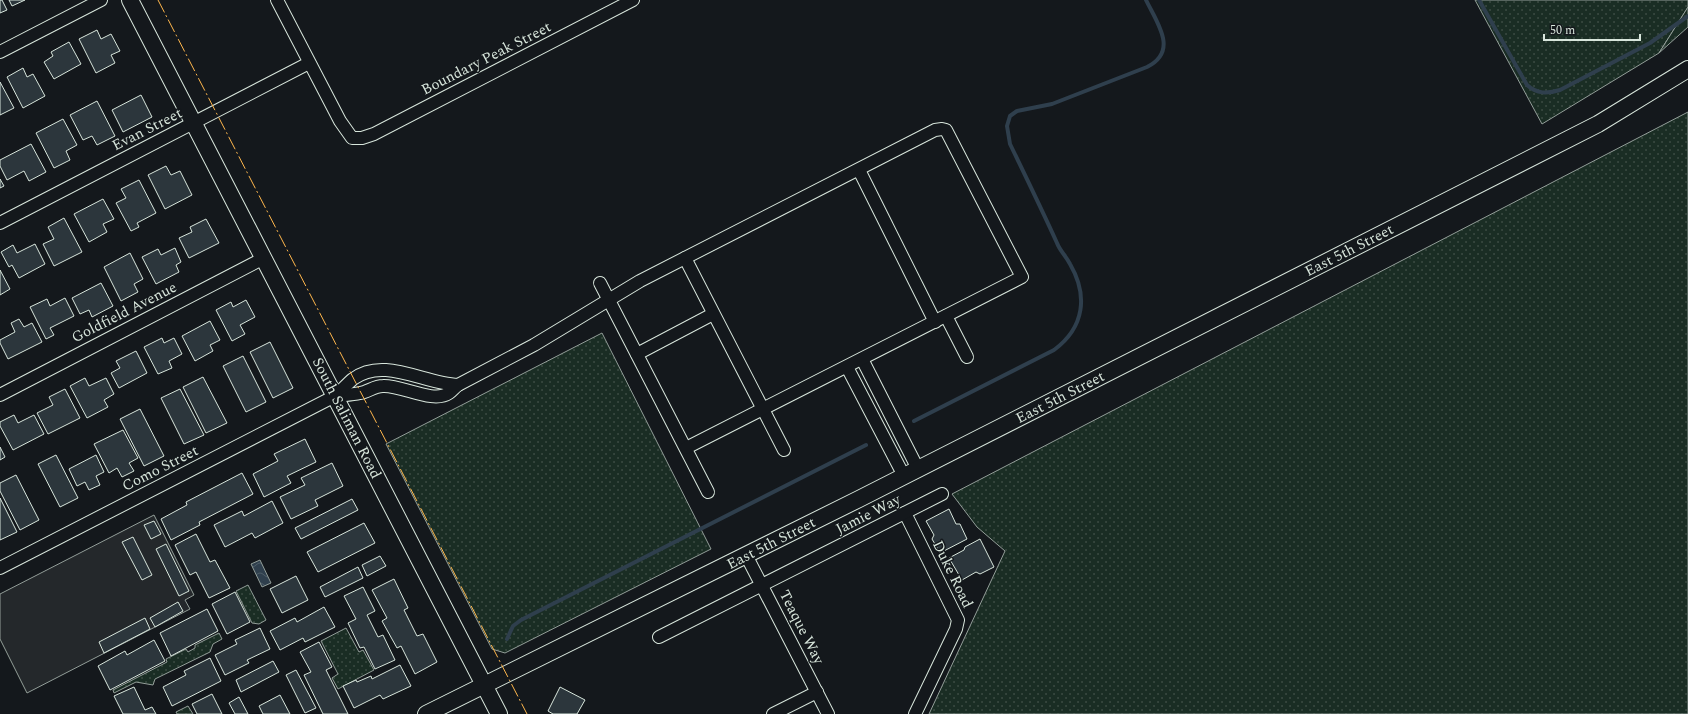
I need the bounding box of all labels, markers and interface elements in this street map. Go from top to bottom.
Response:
street label: Boundary Peak Street [417,16,555,101]
scale bar [1544,16,1640,42]
text: 50 m [1550,21,1575,40]
street label: Evan Street [108,102,186,157]
street label: East 5th Street [1301,218,1398,283]
street label: Goldfield Avenue [68,276,181,349]
street label: South Saliman Road [306,353,387,483]
street label: East 5th Street [1012,365,1109,430]
street label: Como Street [118,439,202,498]
street label: Jamie Way [832,488,905,541]
street label: East 5th Street [723,511,820,576]
street label: Duke Road [926,536,979,612]
street label: Teaque Way [773,586,830,669]

